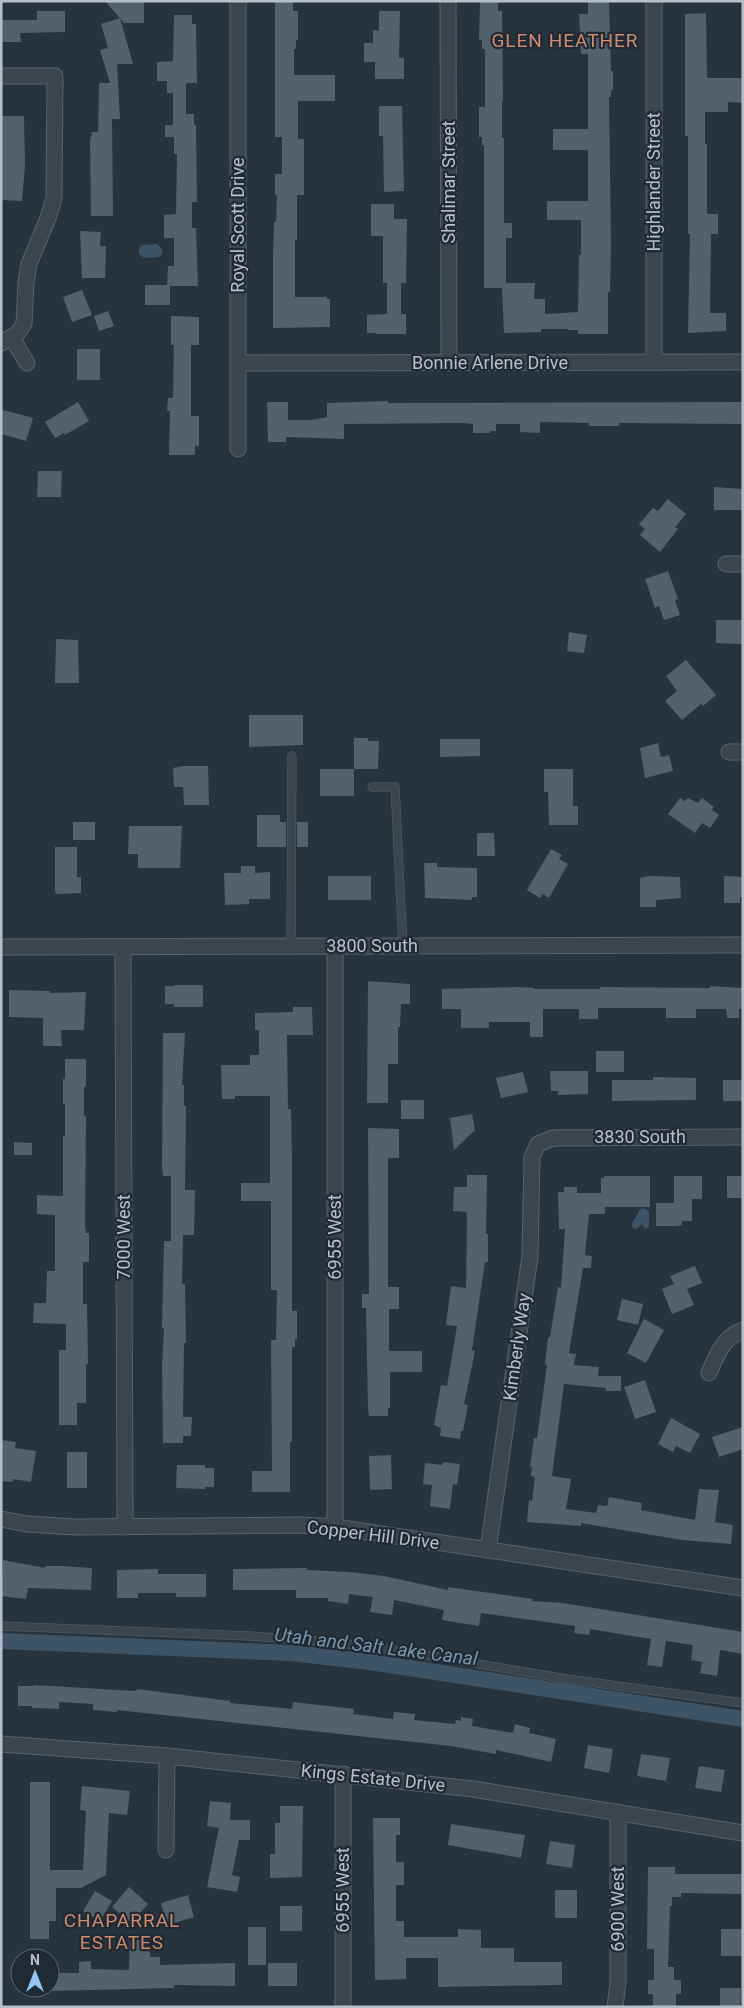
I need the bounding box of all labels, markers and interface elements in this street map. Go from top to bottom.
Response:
district label: GLEN HEATHER [491,29,639,52]
street label: Highlander Street [643,112,664,252]
street label: Shalimar Street [438,121,459,243]
street label: Royal Scott Drive [227,157,248,293]
street label: Bonnie Arlene Drive [412,352,568,373]
street label: 3800 South [326,935,418,956]
street label: 3830 South [594,1126,686,1147]
street label: 7000 West [113,1194,134,1280]
street label: 6955 West [324,1194,345,1280]
street label: Kimberly Way [499,1291,535,1402]
street label: Copper Hill Drive [306,1516,440,1553]
water label: Utah and Salt Lake Canal [273,1623,479,1670]
street label: Kings Estate Drive [300,1759,446,1796]
street label: 6955 West [332,1847,353,1933]
street label: 6900 West [607,1866,628,1952]
district label: CHAPARRAL ESTATES [64,1909,180,1954]
north arrow [10,1948,60,1998]
text: N [30,1952,40,1968]

